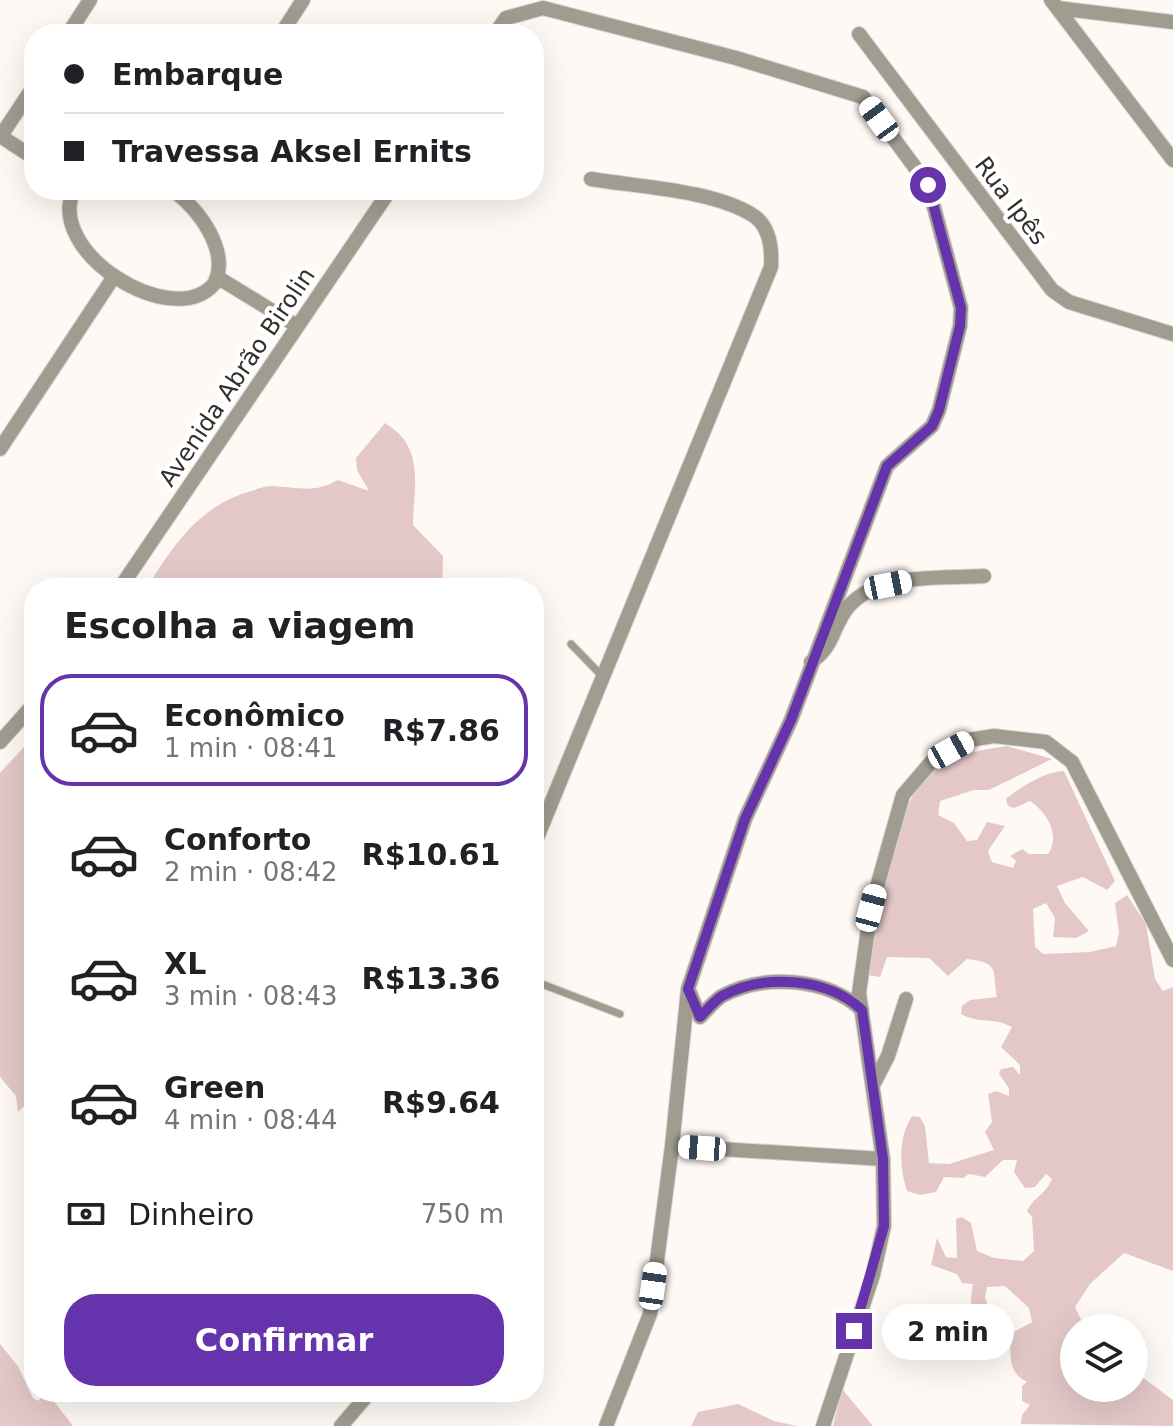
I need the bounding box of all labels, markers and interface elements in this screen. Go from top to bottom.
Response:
text: Embarque [112,57,283,92]
car [855,93,903,145]
text: Travessa Aksel Ernits [112,134,472,169]
street label: Rua Ipês [969,152,1053,250]
route start [910,167,946,203]
street label: Avenida Abrão Birolin [153,262,321,492]
car [862,569,914,601]
text: Escolha a viagem [64,605,416,646]
icon: car [68,694,140,766]
text: Econômico [164,698,345,733]
text: R$7.86 [382,713,500,748]
car [924,728,978,772]
text: 1 min · 08:41 [164,733,338,763]
icon: car [68,818,140,890]
text: Conforto [164,822,311,857]
text: R$10.61 [362,837,500,872]
text: 2 min · 08:42 [164,857,338,887]
car [853,882,889,934]
icon: car [68,942,140,1014]
text: XL [164,946,206,981]
text: R$13.36 [362,961,500,996]
text: 3 min · 08:43 [164,981,338,1011]
icon: car [68,1066,140,1138]
text: Green [164,1070,265,1105]
text: R$9.64 [382,1085,500,1120]
text: 4 min · 08:44 [164,1105,338,1135]
car [677,1134,727,1162]
icon: cash [64,1192,108,1236]
text: Dinheiro [128,1197,254,1232]
text: 750 m [421,1199,504,1229]
car [638,1261,668,1311]
button: Confirmar [64,1294,504,1386]
callout: 2 min [882,1303,1014,1359]
route end [836,1313,872,1349]
map controls [1060,1314,1148,1402]
button: layers [1060,1314,1148,1402]
text: 2 min [907,1317,989,1347]

